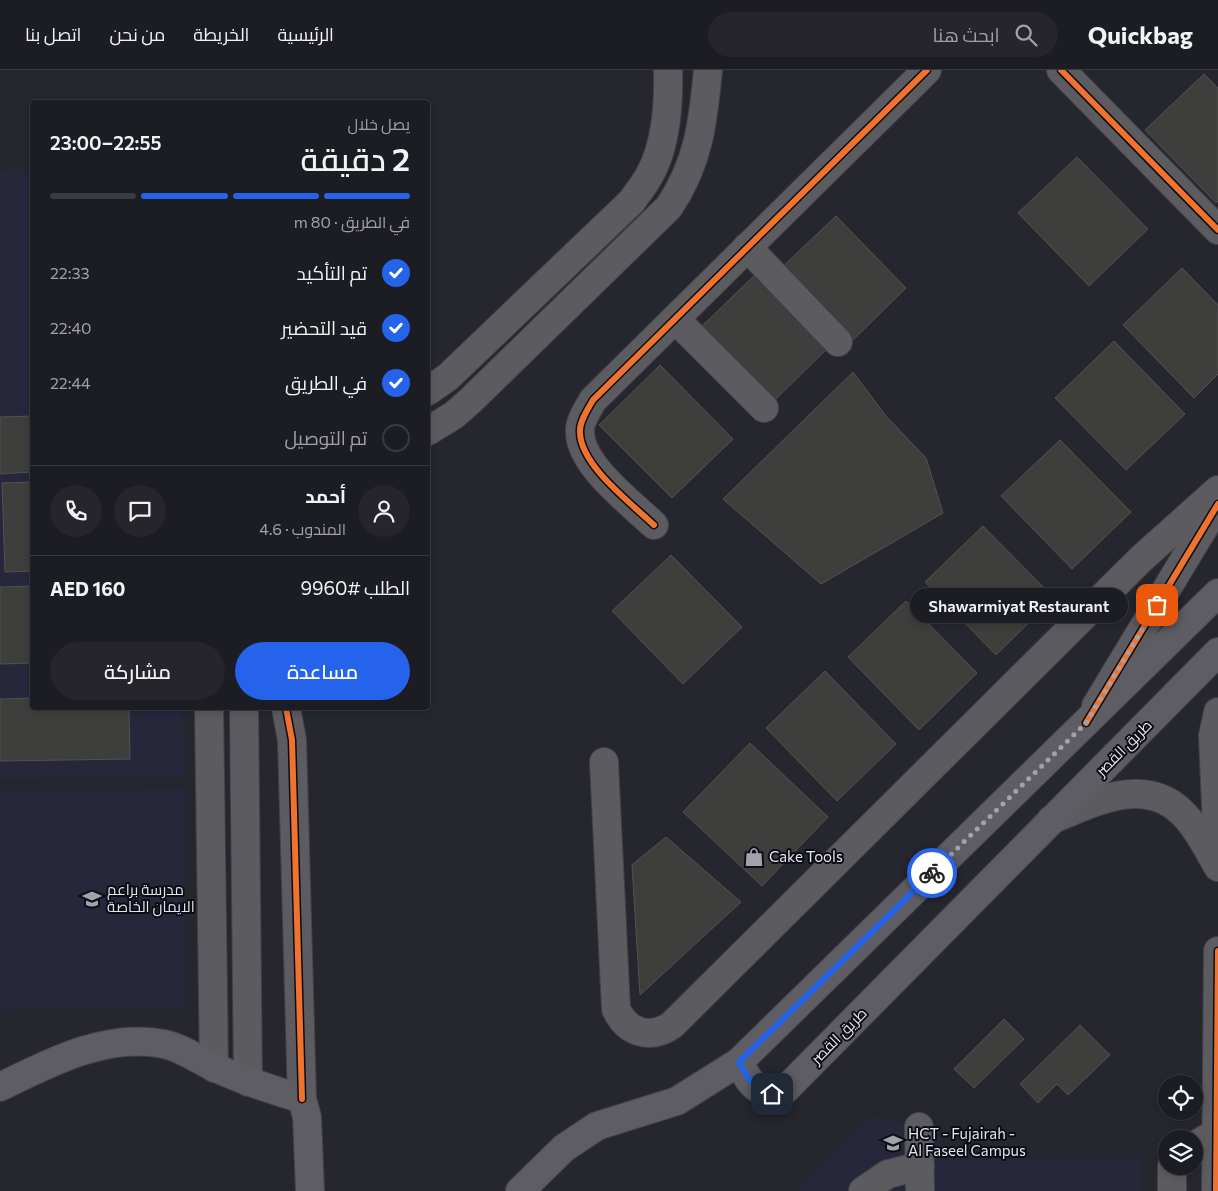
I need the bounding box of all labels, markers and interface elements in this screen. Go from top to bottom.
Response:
search box [708,12,1058,57]
text: Quickbag [1088,20,1193,49]
icon: search [1012,21,1040,49]
text: اتصل بنا [25,23,81,45]
text: من نحن [109,23,165,45]
text: الخريطة [193,23,249,45]
text: الرئيسية [277,23,334,45]
text: ابحث هنا [933,23,1000,46]
text: يصل خلال [348,114,410,133]
text: 22:55–23:00 [50,131,162,154]
text: 2 دقيقة [301,138,410,178]
text: في الطريق · 80 m [294,212,410,231]
icon: check [382,259,410,287]
text: تم التأكيد [297,261,367,284]
text: 22:33 [50,263,90,282]
icon: check [382,314,410,342]
text: قيد التحضير [281,316,367,339]
text: 22:40 [50,318,92,337]
icon: check [382,369,410,397]
text: في الطريق [285,371,367,394]
text: 22:44 [50,373,91,392]
text: تم التوصيل [284,426,367,449]
text: أحمد [305,484,346,507]
button: phone [50,485,102,537]
button: chat [114,485,166,537]
button: person [358,485,410,537]
text: المندوب · 4.6 [259,519,346,538]
text: الطلب #9960 [300,576,410,599]
text: AED 160 [50,577,126,600]
pin [1136,584,1178,626]
callout: Shawarmiyat Restaurant [910,588,1127,622]
icon: bag [1143,591,1171,619]
text: Shawarmiyat Restaurant [929,596,1109,615]
button: مشاركة [50,642,225,700]
button: مساعدة [235,642,410,700]
street label: طريق القصر [1091,716,1156,781]
shop icon: Cake Tools [743,846,765,868]
place label: Cake Tools [769,847,843,865]
courier [907,848,957,898]
icon: bike [918,859,946,887]
place label: مدرسة براعم الايمان الخاصة [107,880,195,917]
school or university icon: مدرسة براعم الايمان الخاصة [81,888,103,910]
street label: طريق القصر [806,1004,871,1069]
pin [751,1073,793,1115]
map controls [1158,1075,1203,1175]
button: locate [1158,1075,1203,1120]
icon: home [758,1080,786,1108]
place label: HCT - Fujairah - Al Faseel Campus [908,1124,1026,1159]
button: layers [1158,1130,1203,1175]
school or university icon: HCT - Fujairah - Al Faseel Campus [882,1132,904,1154]

